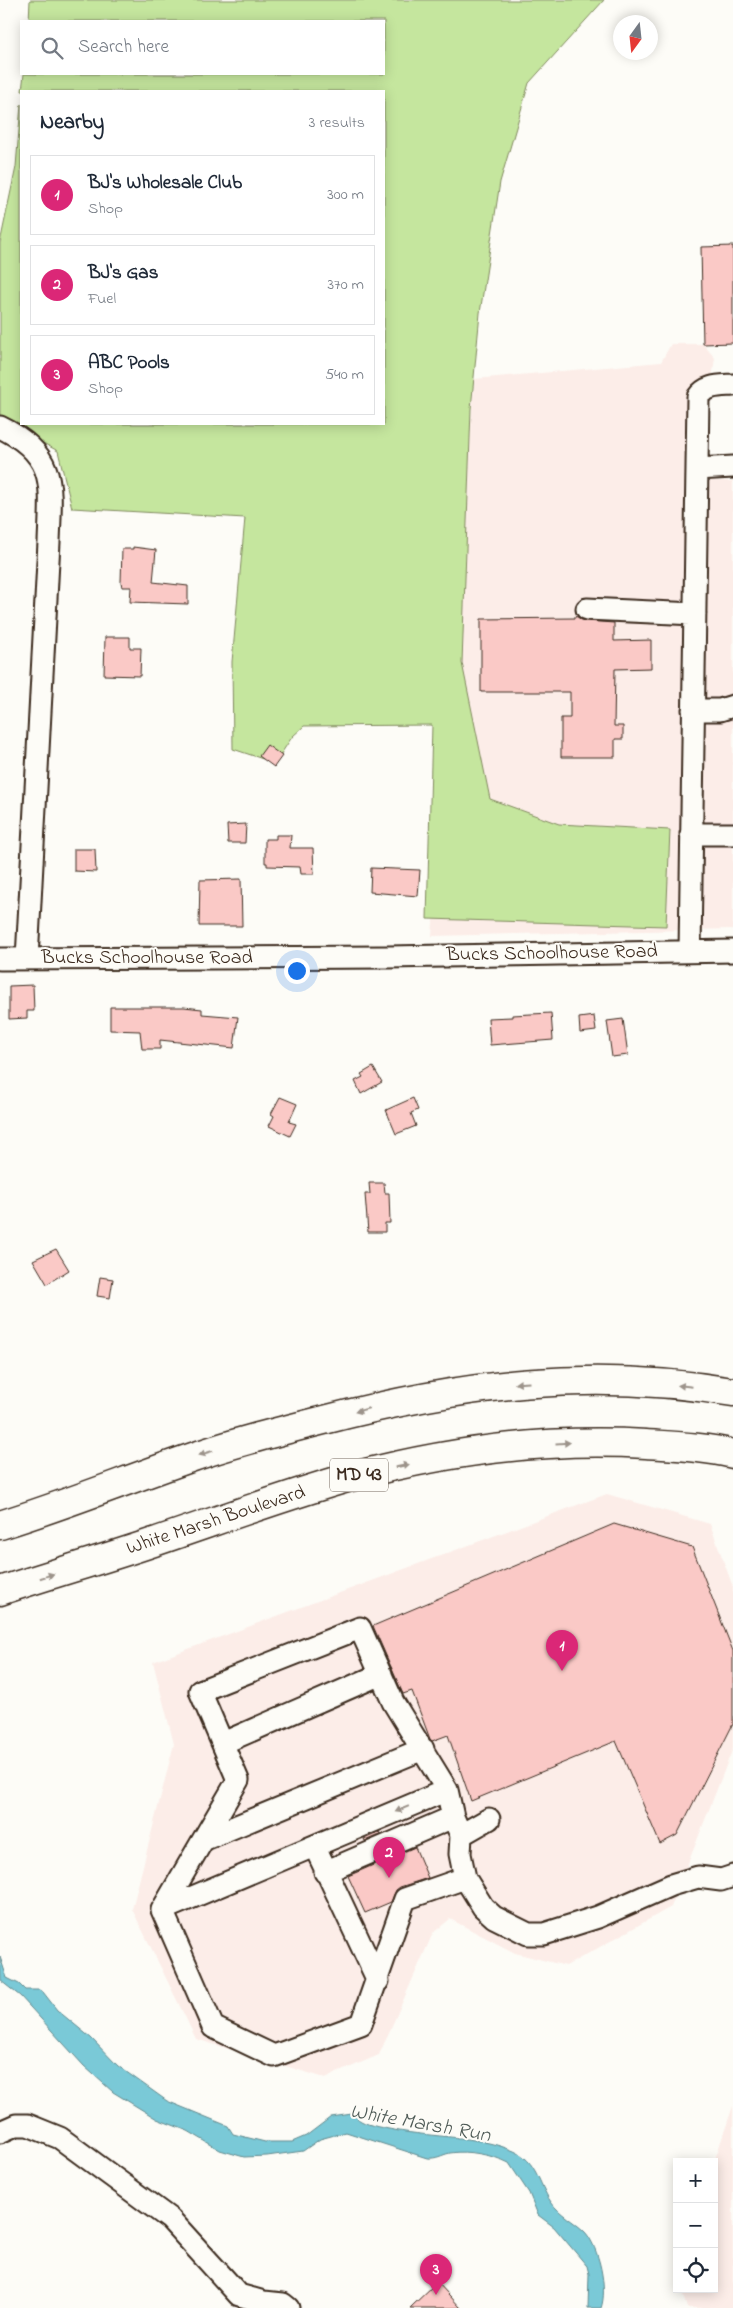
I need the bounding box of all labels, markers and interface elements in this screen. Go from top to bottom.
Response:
north arrow [613,15,658,60]
search box [20,20,385,75]
icon: search [38,34,66,62]
text: Search here [78,34,169,61]
text: Nearby [40,108,104,138]
text: 3 results [309,111,365,135]
text: BJ's Wholesale Club [88,170,242,197]
text: 1 [54,183,60,207]
text: 300 m [327,183,364,207]
text: Shop [88,197,123,221]
text: BJ's Gas [88,260,158,287]
text: 2 [53,273,61,297]
text: 370 m [327,273,364,297]
text: Fuel [88,287,116,311]
text: ABC Pools [88,350,170,377]
text: 3 [54,363,60,387]
text: 540 m [325,363,364,387]
text: Shop [88,377,123,401]
street label: Bucks Schoolhouse Road [445,938,658,970]
street label: Bucks Schoolhouse Road [40,944,253,973]
your location [284,958,310,984]
one-way arrow [514,1379,530,1387]
one-way arrow [676,1381,692,1389]
one-way arrow [355,1406,370,1414]
one-way arrow [555,1439,571,1447]
one-way arrow [198,1450,213,1458]
road number: MD 43 [330,1458,388,1492]
one-way arrow [394,1462,410,1470]
street label: White Marsh Boulevard [123,1478,309,1564]
one-way arrow [39,1572,54,1579]
pin: 1 [546,1630,578,1671]
one-way arrow [395,1806,409,1814]
pin: 2 [373,1837,405,1878]
water label: White Marsh Run [347,2097,493,2151]
map controls [673,2158,718,2293]
button: + [673,2158,718,2203]
button: − [673,2203,718,2248]
button: locate [673,2248,718,2293]
pin: 3 [420,2254,452,2295]

